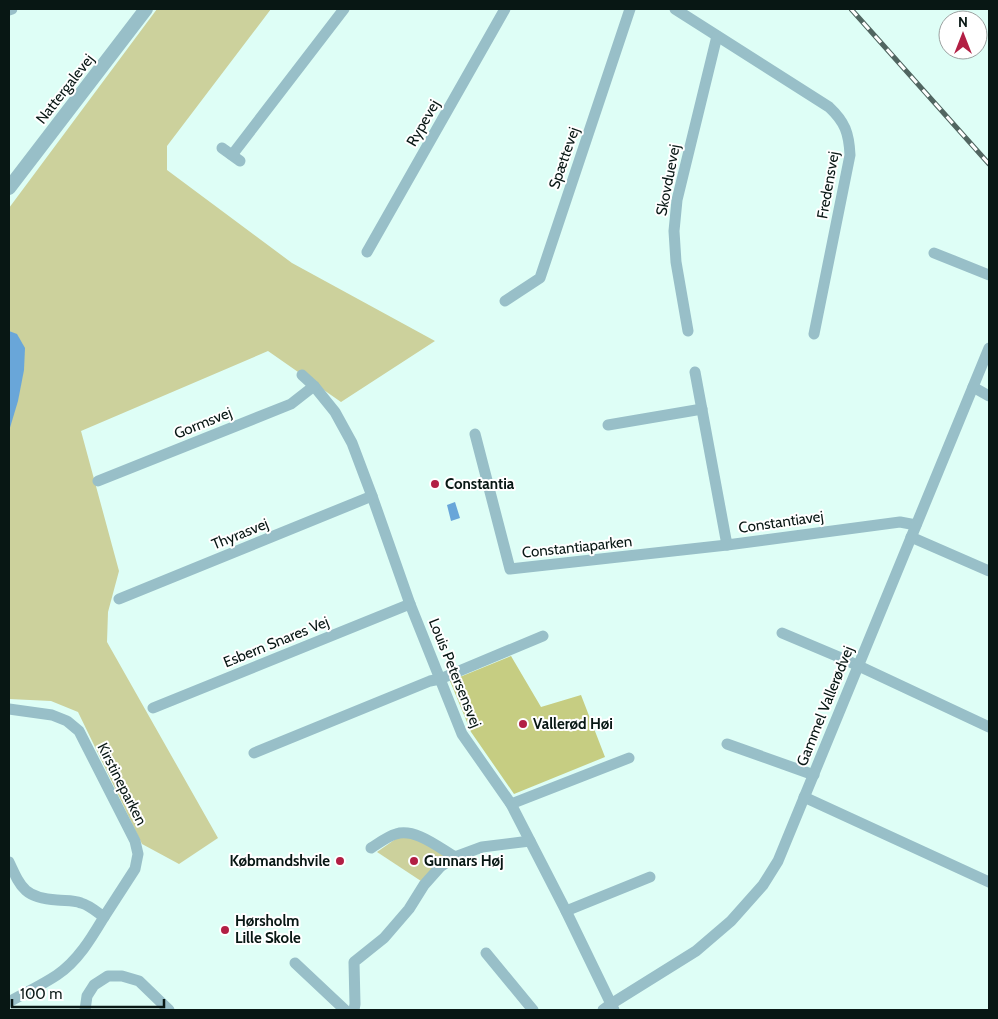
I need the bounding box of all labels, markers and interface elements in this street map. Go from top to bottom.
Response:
north arrow [938,10,988,60]
text: N [958,13,968,31]
street label: Nattergalevej [32,50,98,128]
street label: Rypevej [403,97,443,149]
street label: Spættevej [545,125,583,191]
street label: Skovduevej [652,143,684,217]
street label: Fredensvej [813,150,843,220]
street label: Gormsvej [172,403,234,443]
place label: Constantia [445,475,515,493]
marker: Constantia [429,478,441,490]
street label: Constantiavej [737,507,825,537]
street label: Thyrasvej [209,514,271,554]
street label: Constantiaparken [521,532,633,562]
street label: Esbern Snares Vej [221,613,331,671]
street label: Louis Petersensvej [425,616,485,730]
street label: Gammel Vallerødvej [793,643,857,769]
place label: Vallerød Høi [533,715,613,733]
marker: Vallerød Høi [517,718,529,730]
street label: Kirstineparken [94,740,150,828]
place label: Købmandshvile [230,852,330,870]
place label: Gunnars Høj [424,852,504,870]
marker: Købmandshvile [334,855,346,867]
marker: Gunnars Høj [408,855,420,867]
place label: Hørsholm Lille Skole [235,912,301,947]
marker: Hørsholm Lille Skole [219,924,231,936]
scale bar [12,976,165,1008]
text: 100 m [20,985,62,1003]

